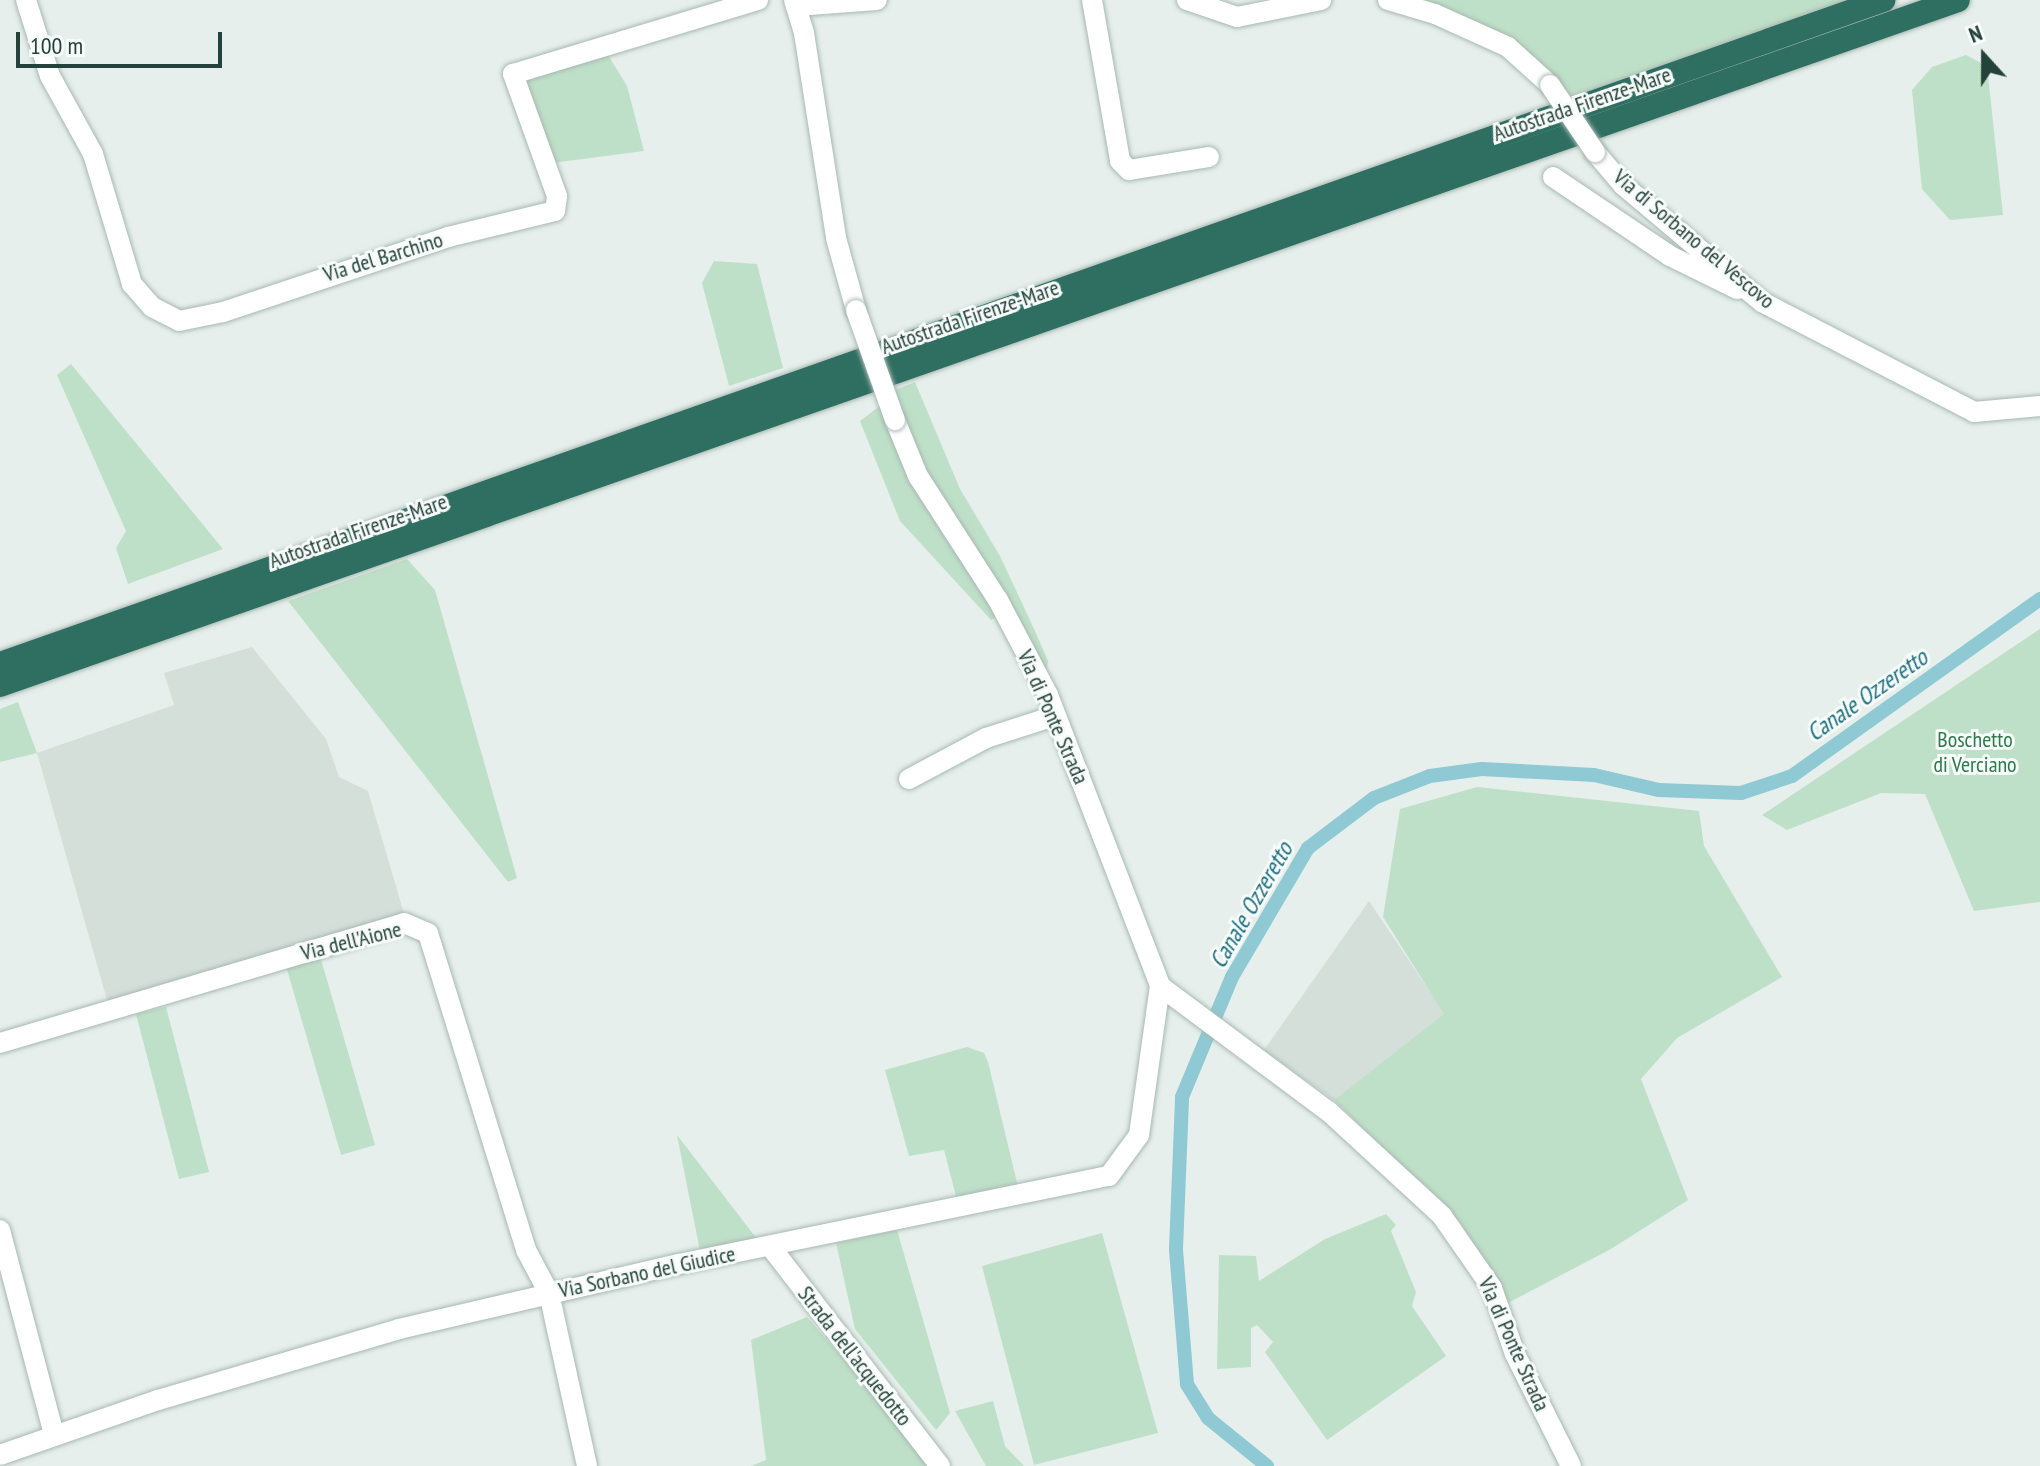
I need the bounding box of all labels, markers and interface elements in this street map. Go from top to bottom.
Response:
scale bar [20,16,226,66]
north arrow [1944,16,2024,96]
text: N [1965,18,1986,49]
text: 100 m [30,30,83,61]
street label: Autostrada Firenze-Mare [1490,61,1674,147]
street label: Via di Sorbano del Vescovo [1608,164,1780,314]
street label: Via del Barchino [320,226,446,288]
street label: Autostrada Firenze-Mare [878,274,1062,360]
street label: Autostrada Firenze-Mare [266,488,450,574]
water label: Canale Ozzeretto [1801,643,1933,747]
street label: Via di Ponte Strada [1012,646,1094,788]
park label: Boschetto di Verciano [1933,726,2017,778]
water label: Canale Ozzeretto [1203,837,1299,973]
street label: Via dell'Aione [298,916,404,966]
street label: Via Sorbano del Giudice [556,1240,738,1304]
street label: Via di Ponte Strada [1473,1273,1555,1415]
street label: Strada dell'acquedotto [792,1281,918,1431]

